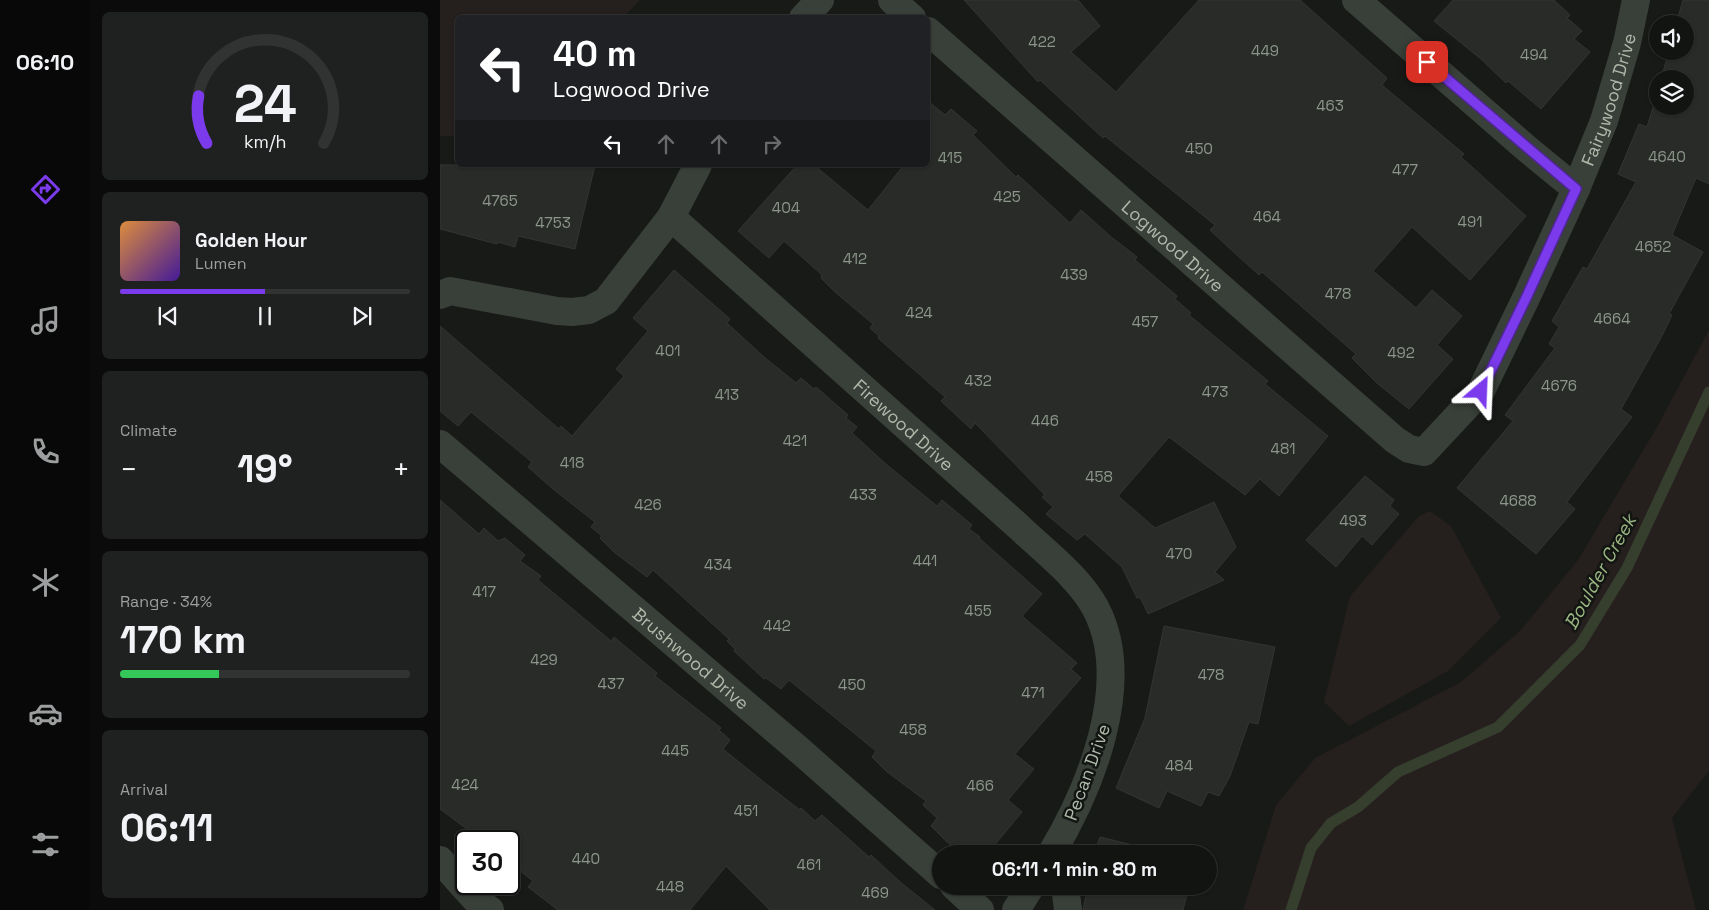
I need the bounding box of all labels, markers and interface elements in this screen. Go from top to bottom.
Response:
map controls [1649,15,1694,115]
button: sound [1649,15,1694,60]
street label: Fairywood Drive [1575,31,1640,169]
text: 40 m [553,32,637,76]
house number: 422 [1028,32,1056,51]
icon: left [470,35,535,100]
house number: 449 [1251,41,1279,60]
pin [1406,41,1448,83]
house number: 494 [1520,45,1548,64]
text: 06:10 [16,48,74,76]
icon: arrive [1413,48,1441,76]
button: layers [1649,70,1694,115]
text: 24 [233,71,297,137]
text: Logwood Drive [553,75,710,103]
house number: 463 [1316,96,1344,115]
text: km/h [244,130,286,153]
icon: left [599,130,627,158]
icon: ahead [652,130,680,158]
icon: ahead [705,130,733,158]
icon: right [758,130,786,158]
house number: 450 [1185,139,1213,158]
house number: 4640 [1648,147,1686,166]
house number: 415 [938,148,962,167]
house number: 477 [1392,160,1418,179]
icon: directions [28,172,63,207]
house number: 425 [993,187,1021,206]
house number: 4765 [482,191,518,210]
street label: Logwood Drive [1117,195,1229,297]
house number: 404 [772,198,800,217]
house number: 464 [1253,207,1281,226]
house number: 491 [1458,212,1482,231]
house number: 4753 [535,213,571,232]
text: Golden Hour [195,228,307,253]
house number: 4652 [1635,237,1671,256]
house number: 412 [843,249,867,268]
text: Lumen [195,253,247,274]
house number: 439 [1060,265,1088,284]
house number: 478 [1325,284,1351,303]
icon: previous [154,302,182,330]
icon: pause [251,302,279,330]
icon: next [348,302,376,330]
icon: music [28,303,63,338]
house number: 424 [905,303,933,322]
house number: 4664 [1593,309,1631,328]
house number: 457 [1132,312,1158,331]
house number: 401 [655,341,681,360]
house number: 492 [1387,343,1415,362]
position arrow [1454,364,1506,416]
house number: 432 [964,371,992,390]
street label: Firewood Drive [849,374,959,475]
house number: 4676 [1541,376,1577,395]
house number: 473 [1202,382,1228,401]
house number: 413 [715,385,739,404]
house number: 446 [1031,411,1059,430]
text: Climate [120,420,177,441]
house number: 421 [783,431,807,450]
icon: phone [28,434,63,469]
house number: 481 [1271,439,1296,458]
text: 19° [237,445,293,493]
text: − [120,451,137,487]
text: + [393,451,410,487]
house number: 418 [560,453,584,472]
house number: 458 [1085,467,1113,486]
house number: 433 [849,485,877,504]
house number: 4688 [1499,491,1537,510]
house number: 426 [634,495,662,514]
water label: Boulder Creek [1558,508,1643,634]
house number: 493 [1339,511,1367,530]
house number: 470 [1166,544,1192,563]
house number: 441 [913,551,937,570]
house number: 434 [704,555,732,574]
icon: climate [28,565,63,600]
house number: 417 [472,582,496,601]
text: Range · 34% [120,591,212,612]
house number: 455 [964,601,992,620]
street label: Brushwood Drive [628,602,754,714]
text: 170 km [120,616,246,664]
house number: 442 [763,616,791,635]
house number: 429 [530,650,558,669]
house number: 478 [1198,665,1224,684]
house number: 437 [598,674,624,693]
house number: 450 [838,675,866,694]
house number: 471 [1021,683,1045,702]
icon: car [28,696,63,731]
house number: 458 [899,720,927,739]
street label: Pecan Drive [1059,721,1115,823]
house number: 445 [661,741,689,760]
house number: 484 [1165,756,1193,775]
house number: 424 [451,775,479,794]
house number: 466 [966,776,994,795]
text: Arrival [120,779,168,800]
house number: 451 [734,801,758,820]
text: 06:11 [120,804,214,852]
icon: filters [28,827,63,862]
speed limit sign: 30 [455,830,520,895]
house number: 440 [572,849,600,868]
house number: 461 [797,855,821,874]
text: 06:11 · 1 min · 80 m [992,857,1157,882]
house number: 448 [656,877,684,896]
house number: 469 [861,883,889,902]

